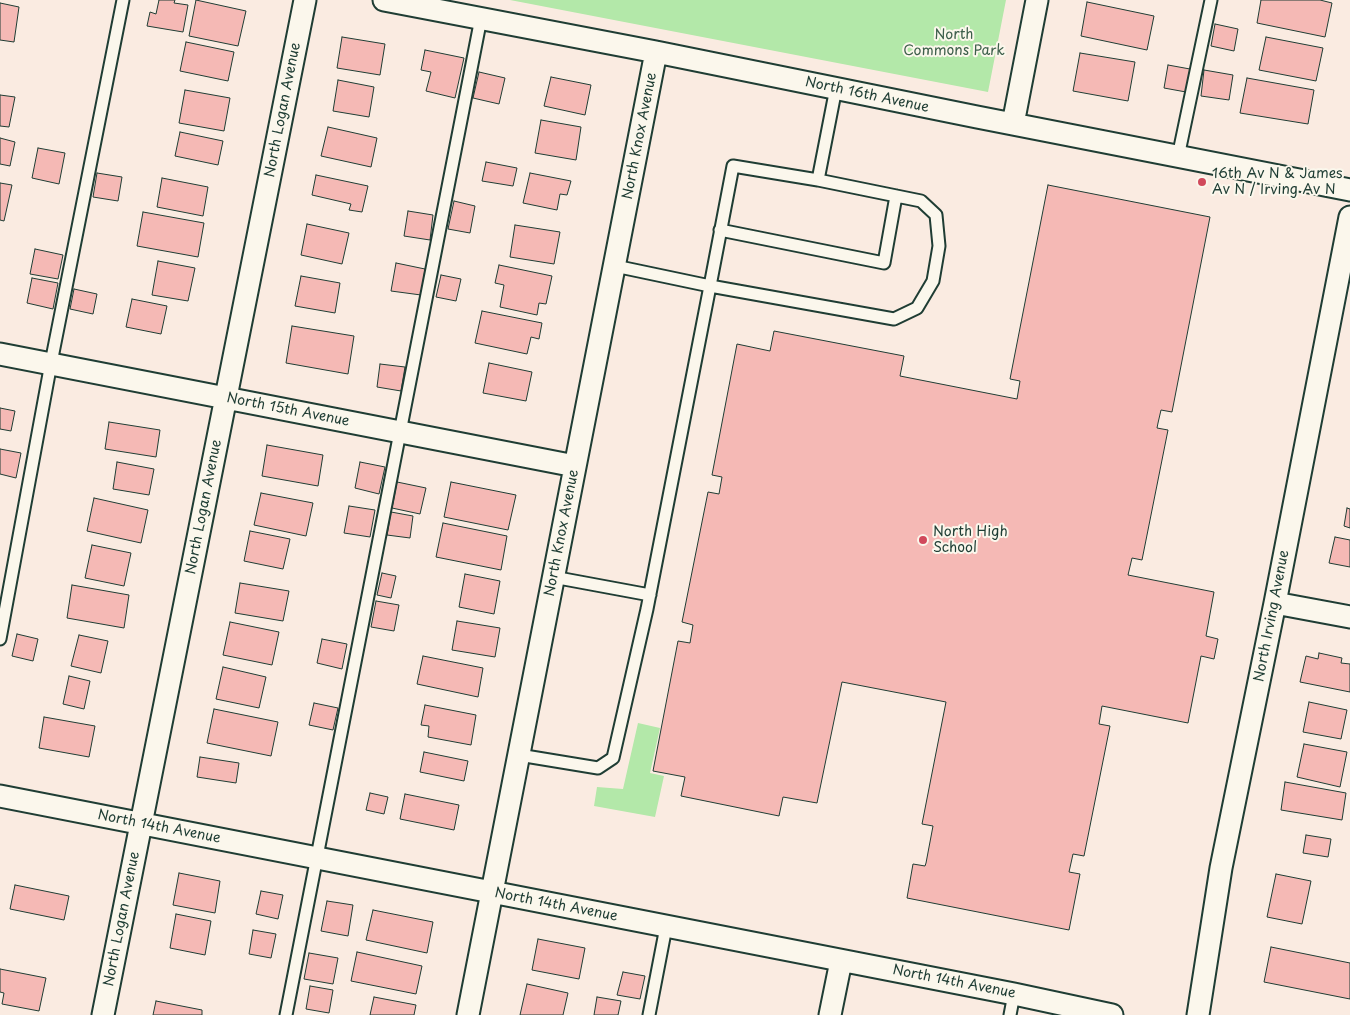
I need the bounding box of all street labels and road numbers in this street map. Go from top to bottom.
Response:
street label: North Logan Avenue [262,41,304,179]
street label: North Knox Avenue [619,71,661,201]
street label: North 16th Avenue [804,74,930,116]
street label: North 15th Avenue [225,390,351,430]
street label: North Logan Avenue [183,438,225,576]
street label: North Knox Avenue [541,468,583,598]
street label: North Irving Avenue [1251,549,1293,683]
street label: North 14th Avenue [96,807,222,847]
street label: North Logan Avenue [101,850,143,988]
street label: North 14th Avenue [493,885,619,925]
street label: North 14th Avenue [891,962,1017,1002]

